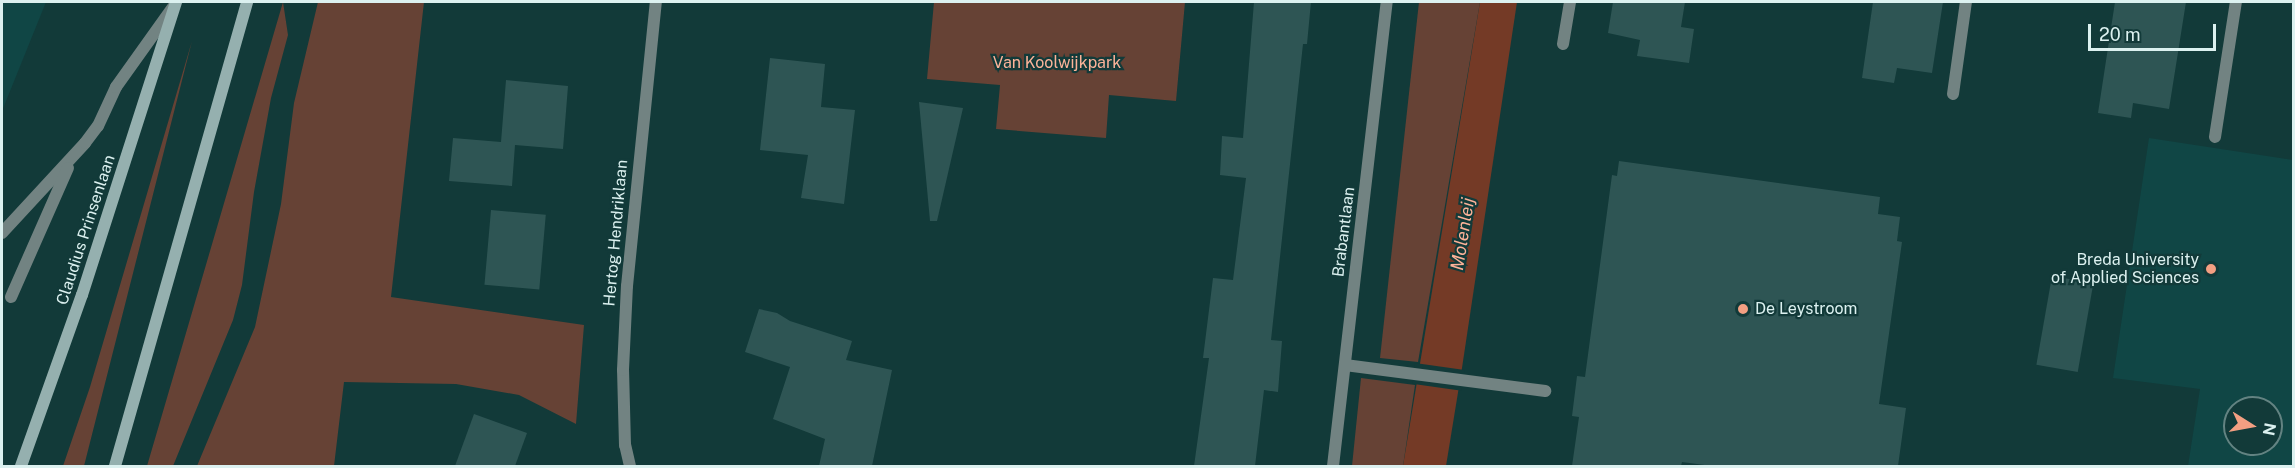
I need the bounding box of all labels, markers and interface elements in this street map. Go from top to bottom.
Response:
scale bar [2091,12,2218,50]
text: 20 m [2099,24,2141,45]
park label: Van Koolwijkpark [993,53,1121,73]
street label: Claudius Prinsenlaan [53,153,119,307]
street label: Hertog Hendriklaan [600,159,632,307]
street label: Brabantlaan [1329,186,1359,278]
water label: Molenleij [1447,196,1479,272]
place label: Breda University of Applied Sciences [2051,250,2199,288]
marker: Breda University of Applied Sciences [2204,262,2218,276]
place label: De Leystroom [1755,299,1858,319]
marker: De Leystroom [1736,302,1750,316]
north arrow [2223,396,2283,456]
text: N [2259,421,2280,437]

